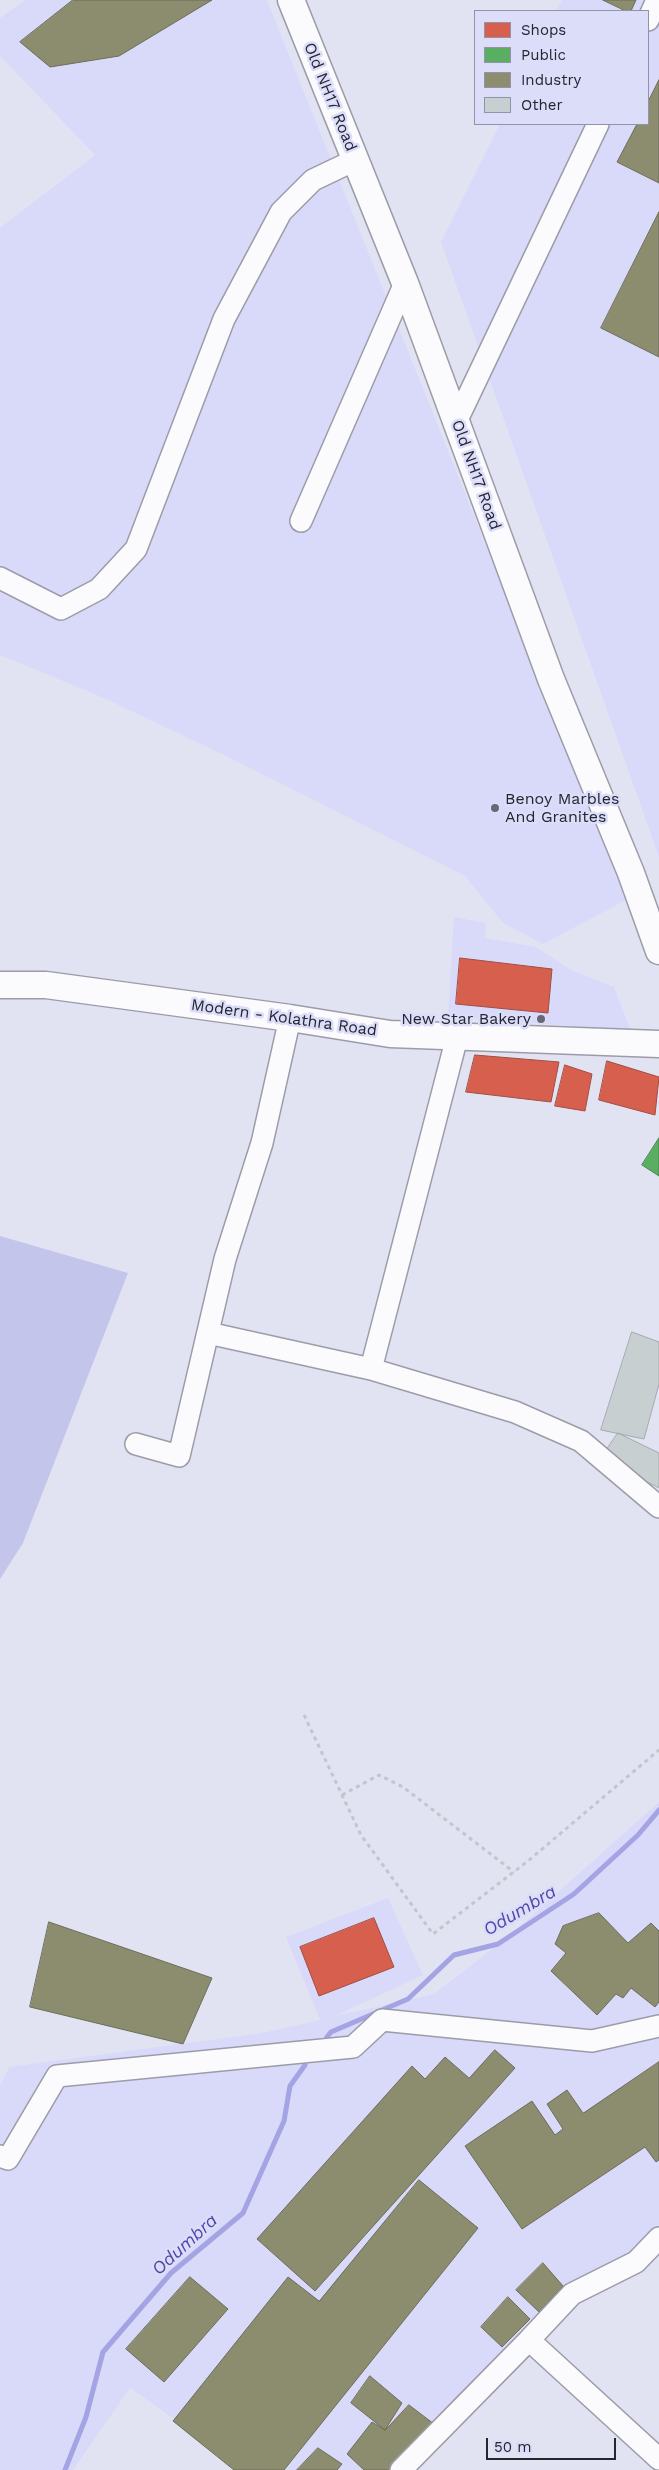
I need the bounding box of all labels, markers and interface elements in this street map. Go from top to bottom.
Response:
legend [474,10,649,125]
text: Shops [521,21,566,39]
street label: Old NH17 Road [299,40,361,154]
text: Public [521,46,566,64]
text: Industry [521,71,581,89]
text: Other [521,96,563,114]
street label: Old NH17 Road [447,417,505,533]
place label: Benoy Marbles And Granites [505,789,619,827]
marker: Benoy Marbles And Granites [489,802,501,814]
street label: Modern - Kolathra Road [190,995,378,1041]
place label: New Star Bakery [401,1009,531,1029]
marker: New Star Bakery [535,1013,547,1025]
water label: Odumbra [480,1881,560,1941]
water label: Odumbra [148,2210,222,2280]
scale bar [489,2428,619,2460]
text: 50 m [494,2438,531,2456]

